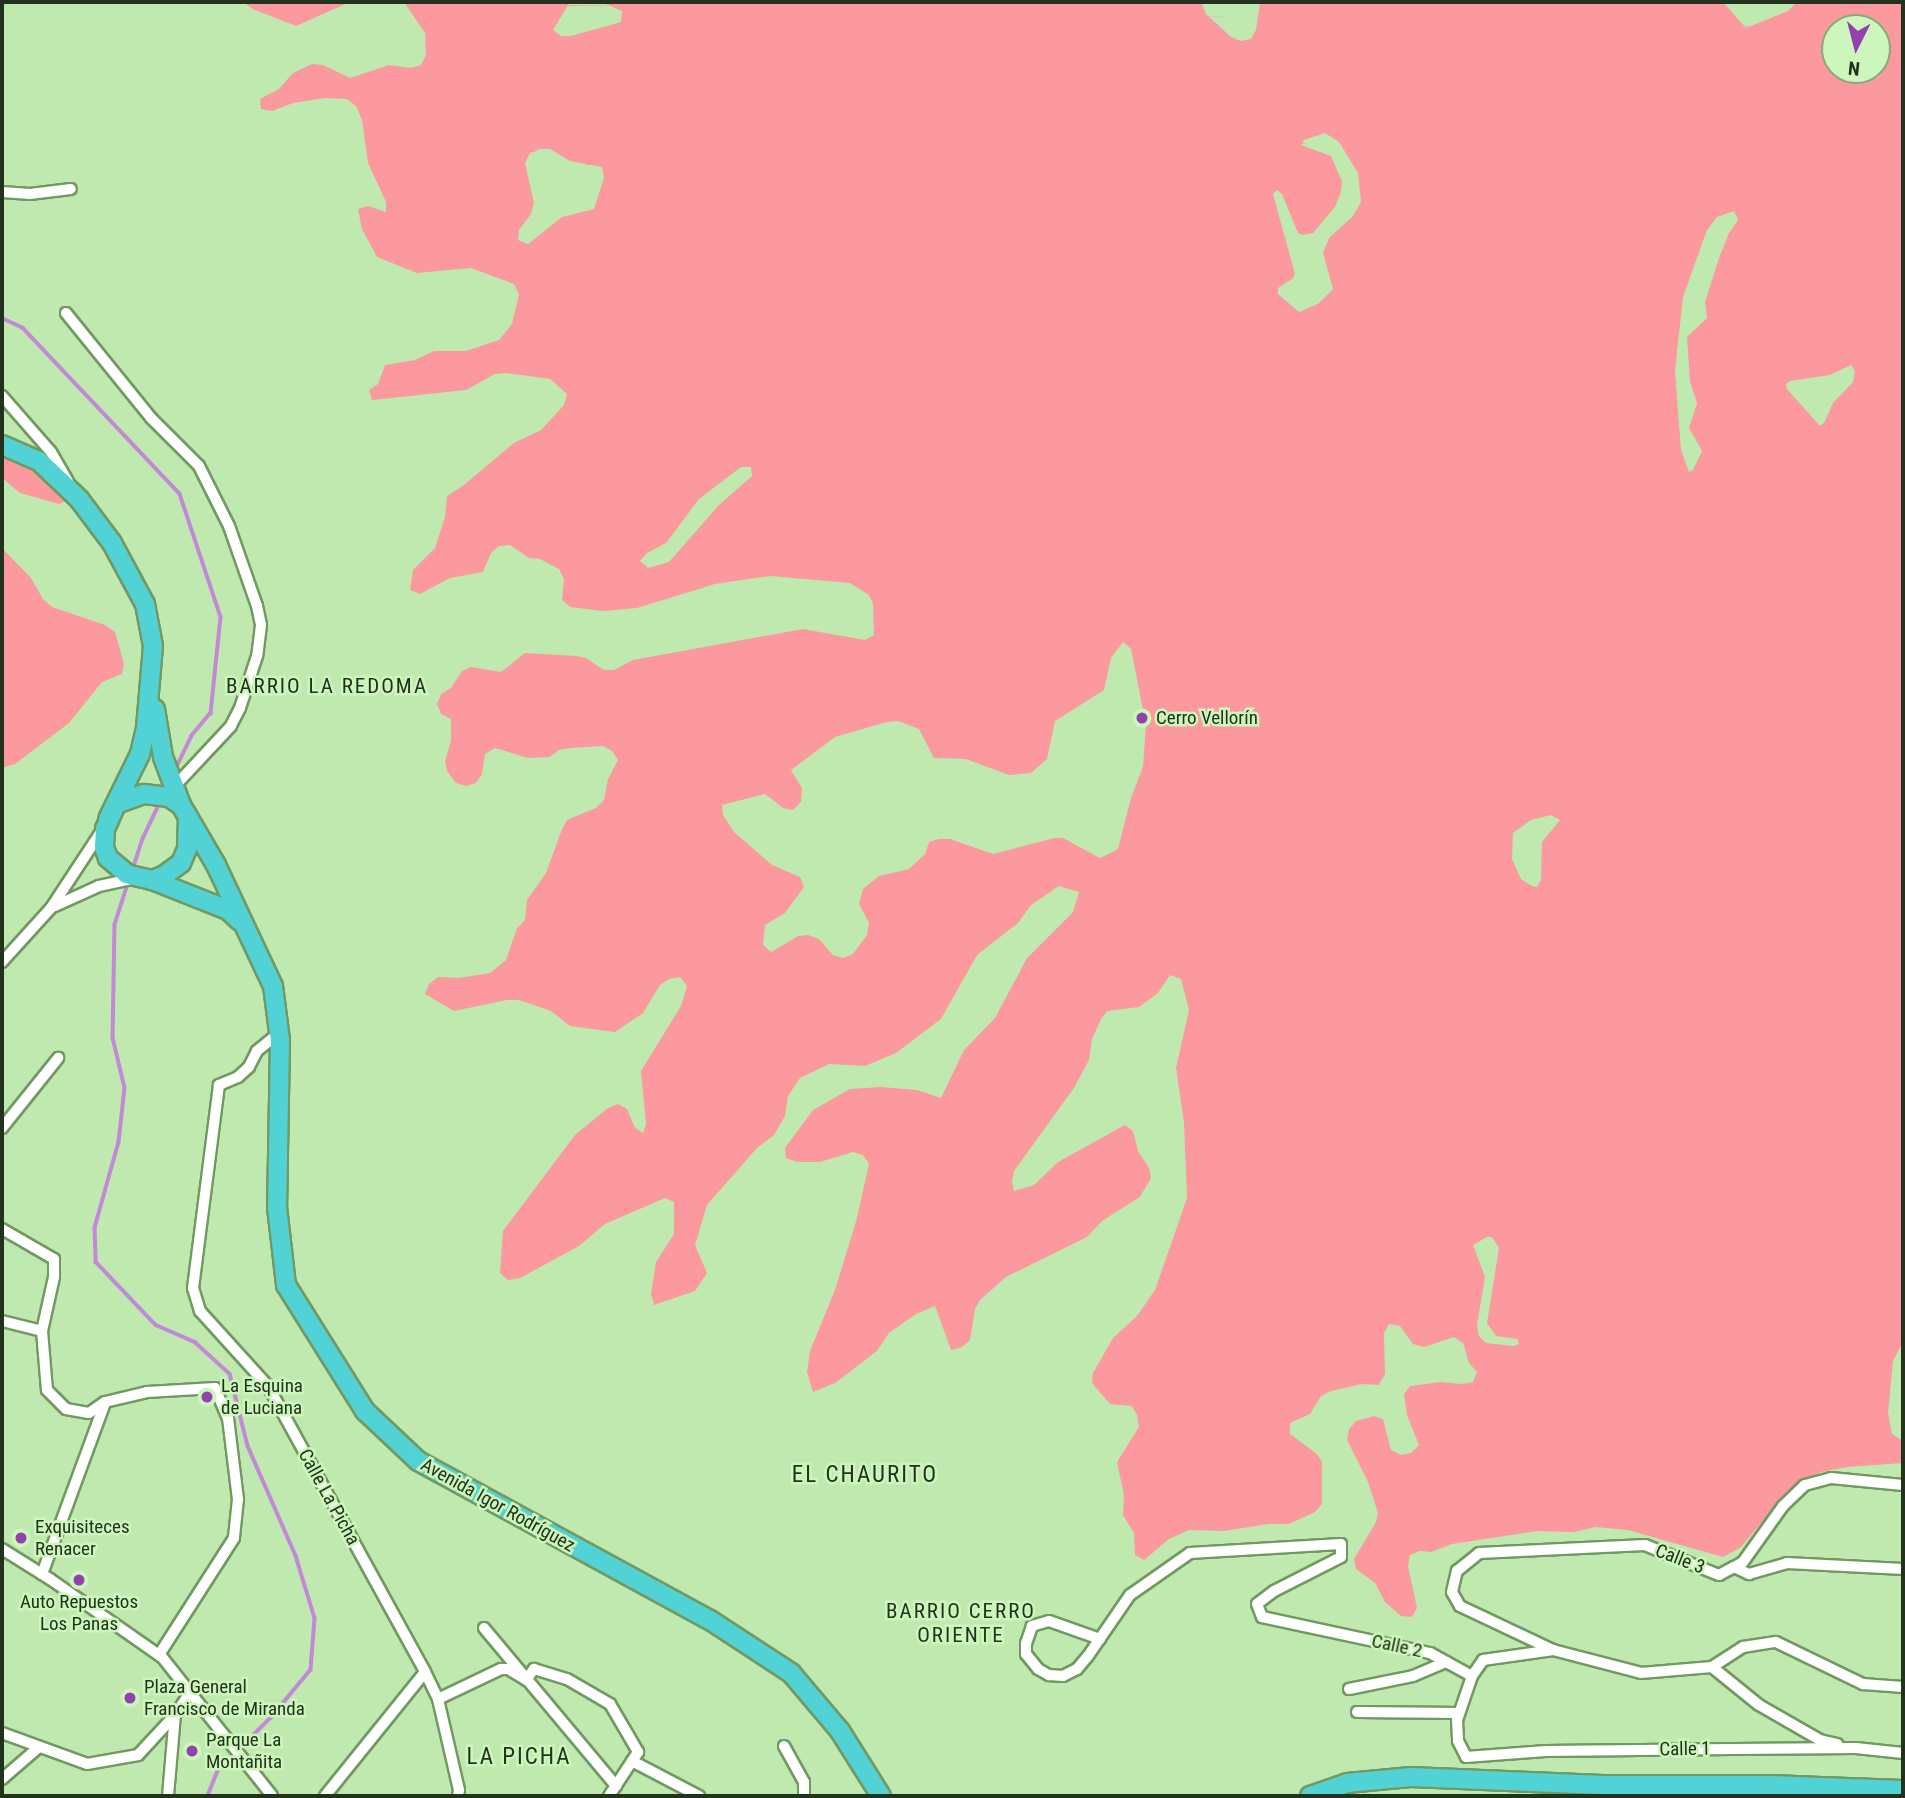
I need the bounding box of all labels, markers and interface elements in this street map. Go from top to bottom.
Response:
north arrow [1821,14,1891,84]
text: N [1847,56,1861,80]
district label: BARRIO LA REDOMA [228,673,426,699]
place label: Cerro Vellorín [1156,707,1258,729]
marker: Cerro Vellorín [1134,710,1150,726]
place label: La Esquina de Luciana [221,1375,303,1419]
marker: La Esquina de Luciana [199,1389,215,1405]
street label: Calle La Picha [293,1445,365,1549]
street label: Avenida Igor Rodríguez [417,1453,579,1557]
district label: EL CHAURITO [793,1461,937,1489]
place label: Exquisiteces Renacer [35,1516,130,1560]
marker: Exquisiteces Renacer [13,1530,29,1546]
street label: Calle 3 [1652,1539,1708,1579]
marker: Auto Repuestos Los Panas [71,1572,87,1588]
place label: Auto Repuestos Los Panas [20,1591,138,1635]
district label: BARRIO CERRO ORIENTE [888,1598,1034,1648]
street label: Calle 2 [1370,1630,1424,1662]
place label: Plaza General Francisco de Miranda [144,1676,305,1720]
marker: Plaza General Francisco de Miranda [122,1690,138,1706]
place label: Parque La Montañita [206,1729,282,1773]
street label: Calle 1 [1659,1737,1711,1761]
marker: Parque La Montañita [184,1743,200,1759]
district label: LA PICHA [468,1743,570,1771]

